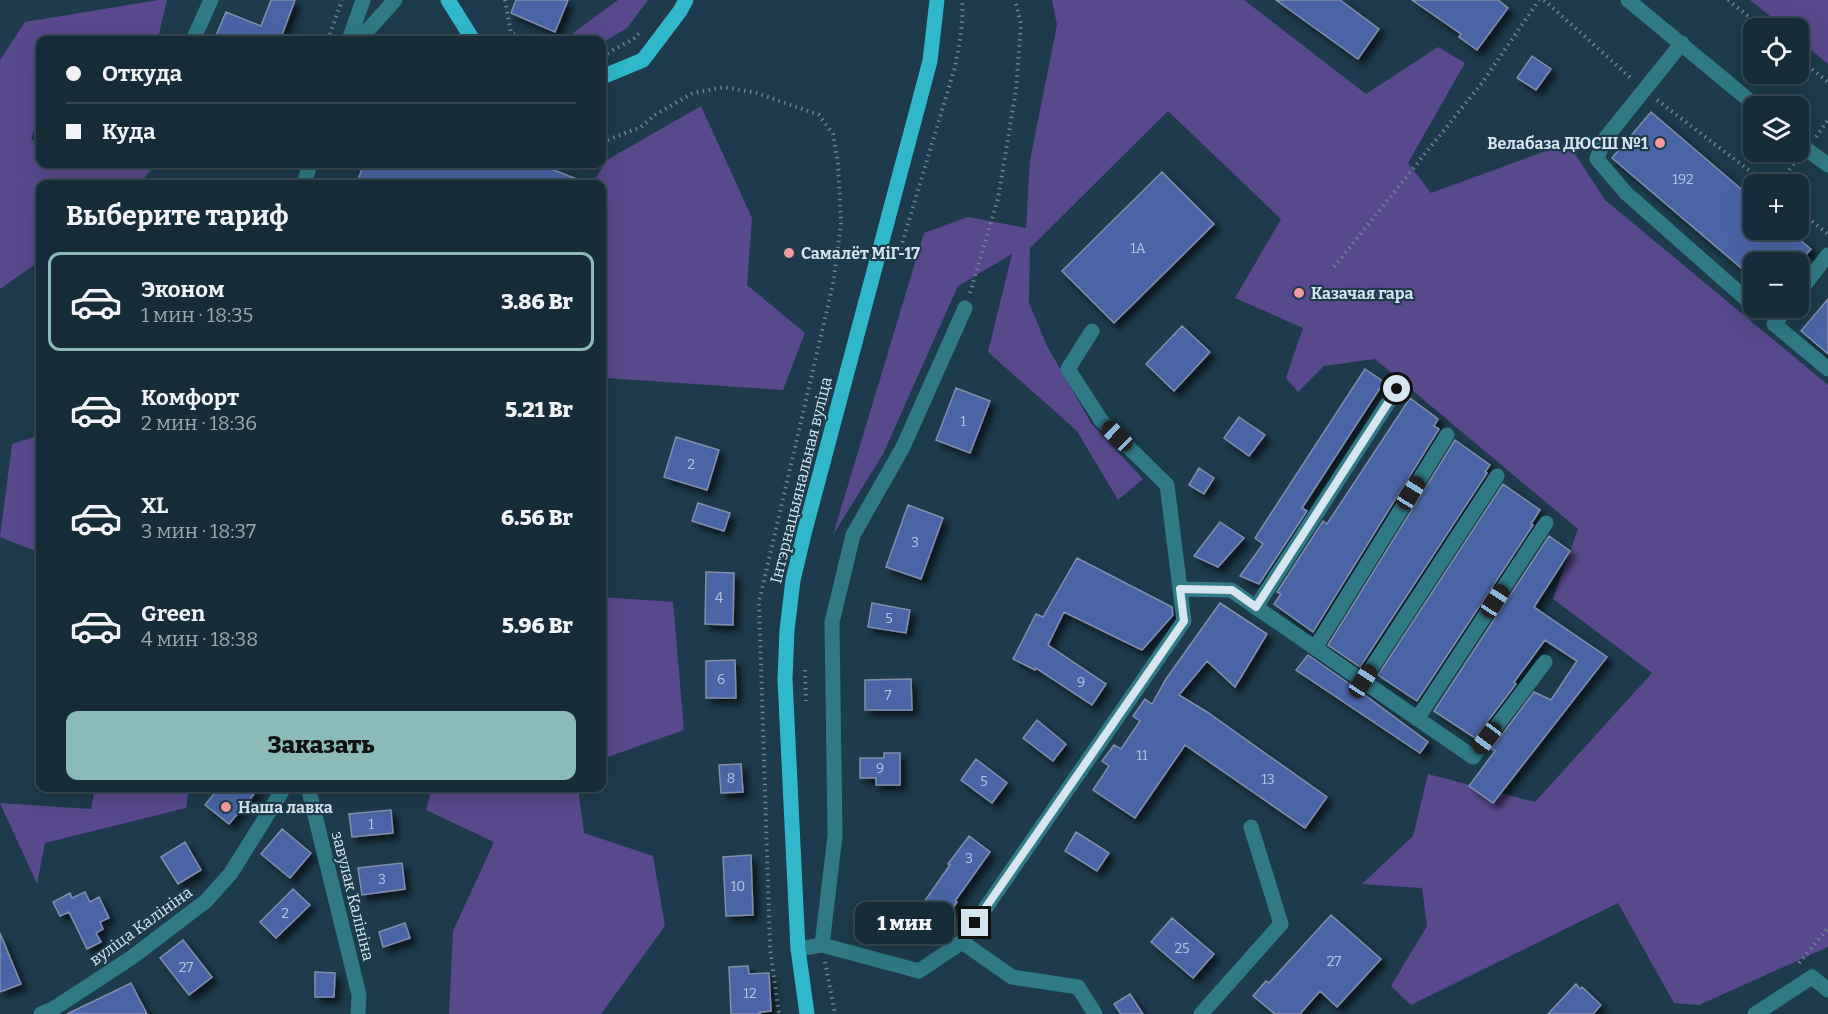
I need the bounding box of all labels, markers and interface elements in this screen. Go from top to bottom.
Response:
map controls [1743,18,1809,318]
button: locate [1743,18,1809,84]
text: Откуда [102,60,182,87]
button: layers [1743,96,1809,162]
text: Куда [102,118,156,145]
place label: Велабаза ДЮСШ №1 [1487,134,1648,153]
marker: Велабаза ДЮСШ №1 [1653,136,1667,150]
house number: 192 [1672,171,1694,188]
button: + [1743,174,1809,240]
text: Выберите тариф [66,200,289,232]
house number: 1А [1130,240,1146,257]
place label: Самалёт МіГ-17 [801,244,920,263]
marker: Самалёт МіГ-17 [782,246,796,260]
button: − [1743,252,1809,318]
icon: car [69,275,123,329]
text: Эконом [141,276,224,303]
place label: Казачая гара [1311,284,1414,303]
marker: Казачая гара [1292,286,1306,300]
text: 3.86 Br [501,288,573,315]
text: 1 мин · 18:35 [141,303,253,327]
street label: Інтэрнацыянальная вуліца [766,375,836,585]
route start [1383,375,1410,402]
icon: car [69,383,123,437]
text: Комфорт [141,384,239,411]
text: 5.21 Br [505,396,573,423]
text: 2 мин · 18:36 [141,411,257,435]
house number: 1 [960,413,966,430]
car [1098,417,1136,455]
house number: 2 [687,456,695,473]
car [1394,473,1428,513]
icon: car [69,491,123,545]
text: XL [141,492,168,519]
text: 6.56 Br [501,504,573,531]
text: 3 мин · 18:37 [141,519,256,543]
house number: 3 [911,534,919,551]
car [1478,581,1512,621]
house number: 4 [715,590,723,607]
icon: car [69,599,123,653]
text: Green [141,600,205,627]
house number: 5 [885,610,893,627]
text: 5.96 Br [502,612,573,639]
text: 4 мин · 18:38 [141,627,258,651]
car [1346,661,1380,701]
house number: 6 [717,671,725,688]
house number: 9 [1077,674,1085,691]
house number: 7 [884,687,892,704]
button: Заказать [66,711,576,780]
car [1469,718,1505,758]
house number: 11 [1136,747,1148,764]
house number: 9 [876,760,884,777]
house number: 8 [727,770,735,787]
house number: 13 [1261,771,1275,788]
house number: 5 [980,773,988,790]
place label: Наша лавка [238,798,333,817]
marker: Наша лавка [219,800,233,814]
house number: 1 [368,816,374,833]
street label: завулак Калініна [328,829,378,963]
house number: 3 [965,850,973,867]
house number: 3 [378,871,386,888]
house number: 10 [731,878,745,895]
street label: вуліца Калініна [86,882,196,970]
callout: 1 мин [855,902,954,944]
house number: 2 [281,905,289,922]
route end [961,909,988,936]
text: 1 мин [877,911,932,935]
house number: 25 [1174,940,1190,957]
house number: 27 [1327,953,1341,970]
house number: 27 [179,959,193,976]
house number: 12 [743,985,757,1002]

